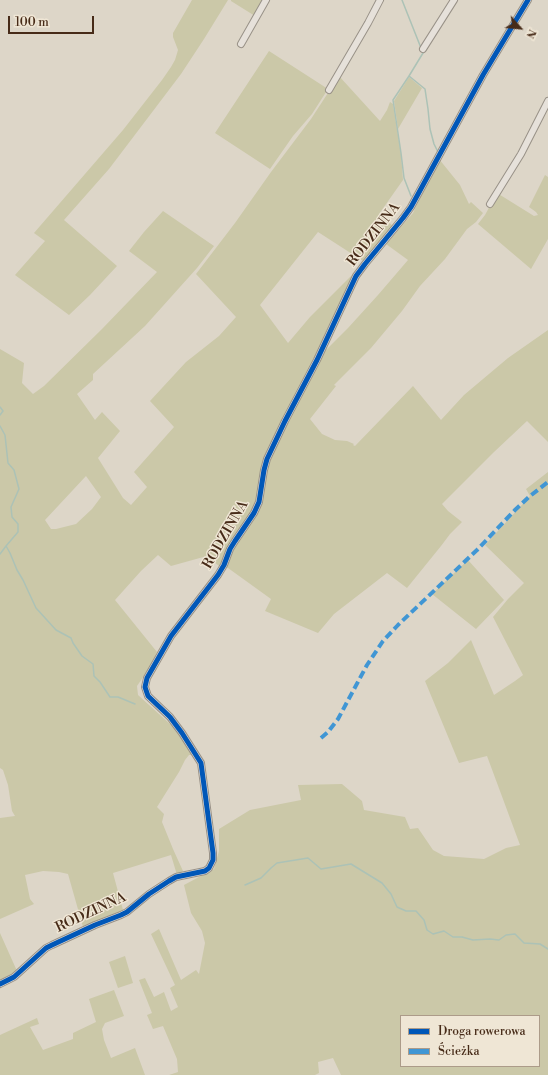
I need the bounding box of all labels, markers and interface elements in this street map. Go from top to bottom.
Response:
scale bar [10,8,96,34]
north arrow [500,8,540,48]
text: 100 m [15,15,49,30]
text: N [522,26,539,40]
street label: RODZINNA [344,200,404,270]
street label: RODZINNA [200,498,252,572]
street label: RODZINNA [53,889,129,937]
legend [400,1015,540,1067]
text: Droga rowerowa [438,1024,526,1039]
text: Ścieżka [438,1044,479,1059]

